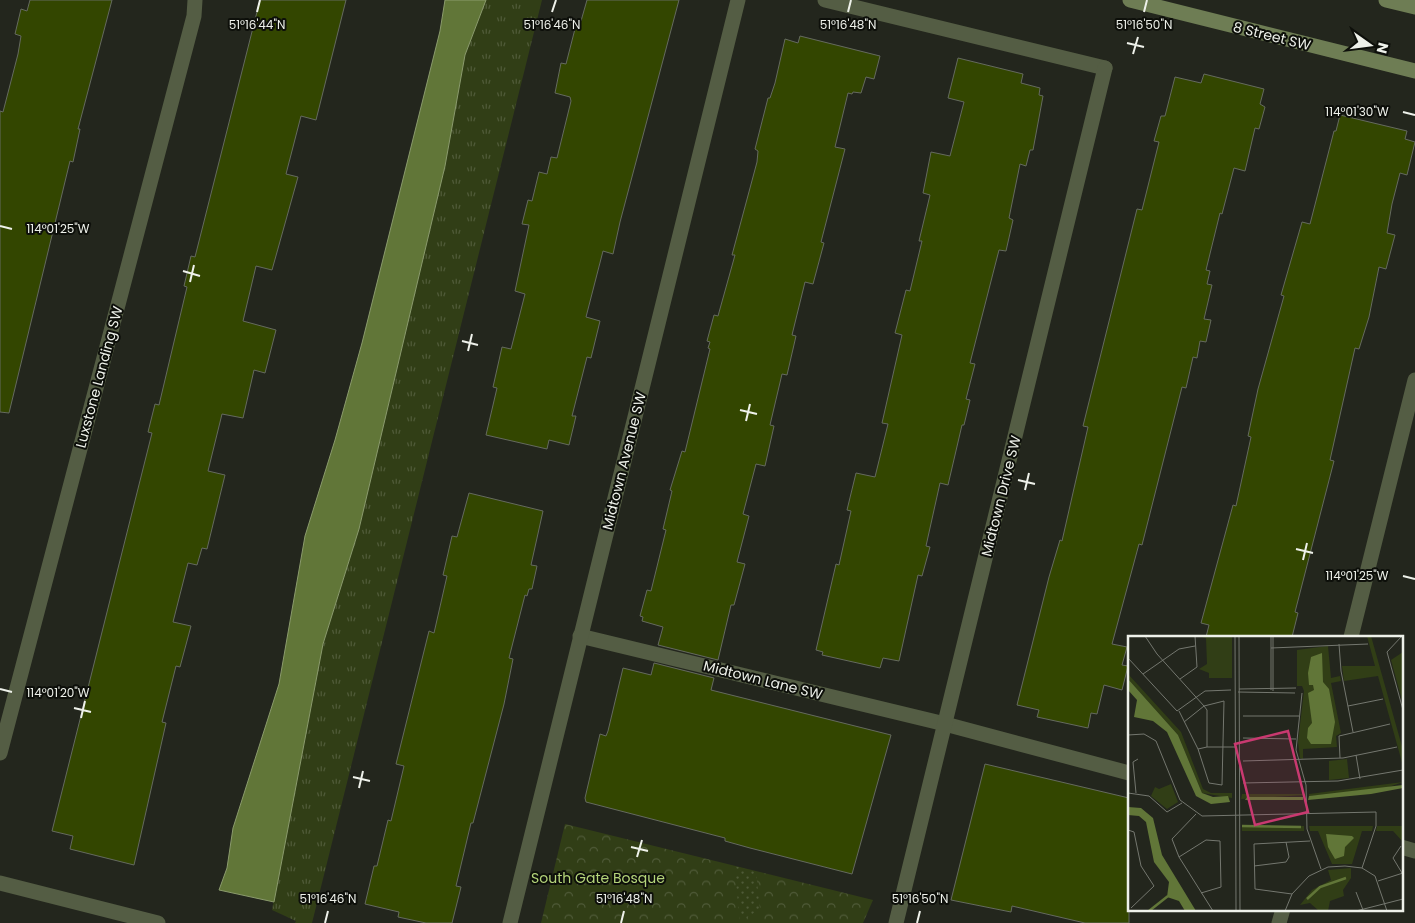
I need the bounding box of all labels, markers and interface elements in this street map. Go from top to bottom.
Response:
text: 51°16'44"N [229,16,285,33]
text: 51°16'46"N [524,16,580,33]
text: 51°16'48"N [820,16,876,33]
text: 51°16'50"N [1116,16,1172,33]
street label: 8 Street SW [1231,17,1313,55]
north arrow [1345,20,1395,70]
text: N [1372,41,1394,56]
text: 114°01'30"W [1325,103,1389,120]
text: 114°01'25"W [26,220,90,237]
street label: Luxstone Landing SW [70,304,128,450]
street label: Midtown Avenue SW [597,390,651,532]
street label: Midtown Drive SW [976,433,1026,559]
text: 114°01'25"W [1325,567,1389,584]
inset map [1128,636,1402,910]
street label: Midtown Lane SW [701,656,825,705]
text: 114°01'20"W [26,684,90,701]
park label: South Gate Bosque [531,868,665,888]
text: 51°16'46"N [300,890,356,907]
text: 51°16'48"N [596,890,652,907]
text: 51°16'50"N [892,890,948,907]

